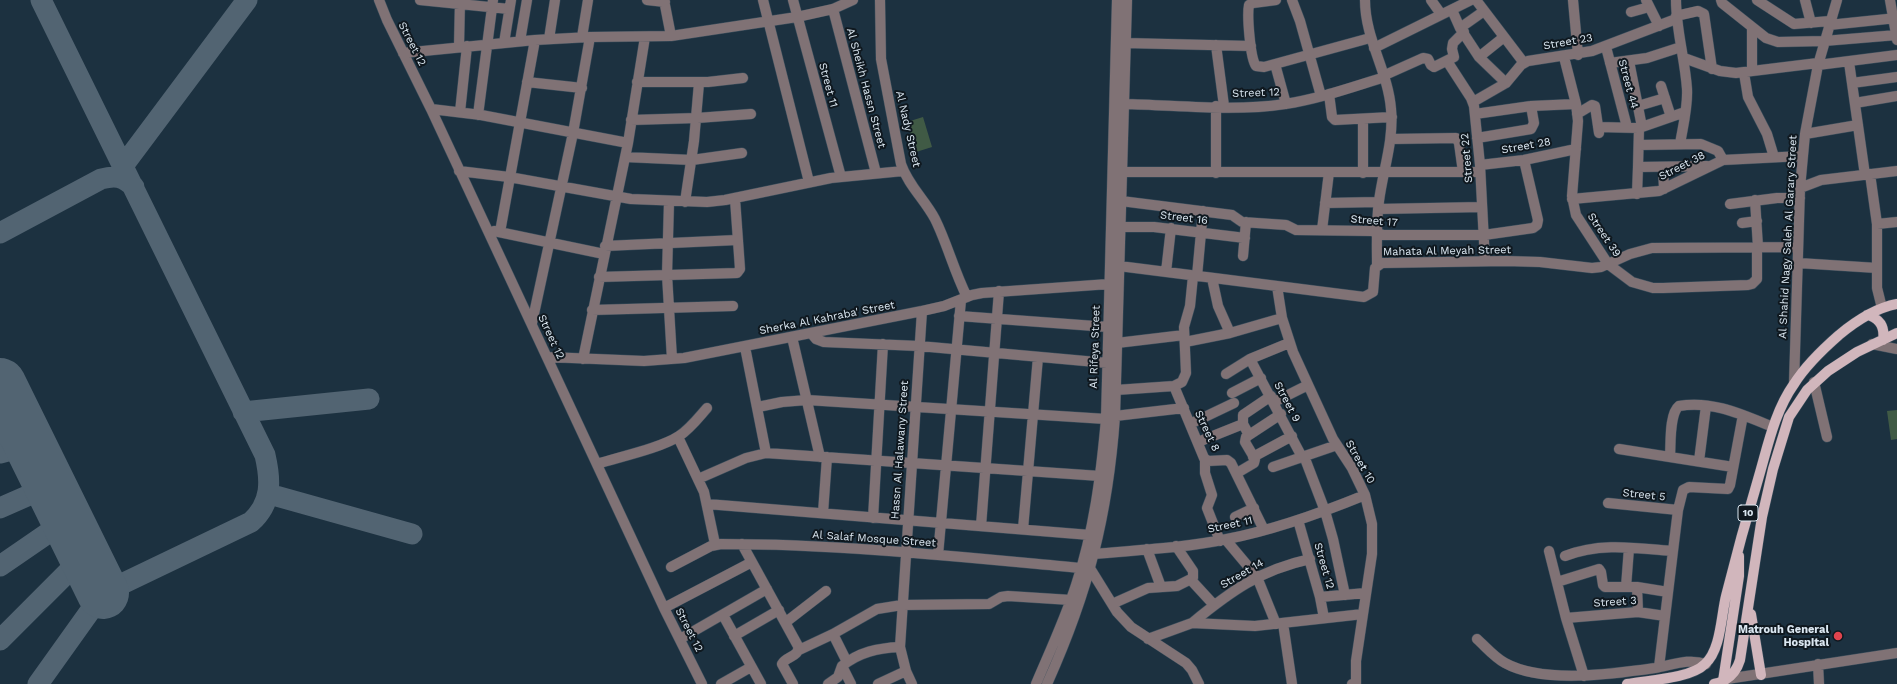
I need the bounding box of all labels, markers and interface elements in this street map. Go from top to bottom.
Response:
street label: Street 12 [395,20,429,68]
street label: Al Sheikh Hassn Street [844,26,888,150]
street label: Street 23 [1542,31,1594,53]
street label: Street 44 [1615,58,1641,110]
street label: Street 11 [816,61,840,109]
street label: Street 12 [1232,86,1280,100]
street label: Al Nady Street [893,89,923,169]
street label: Street 22 [1458,133,1476,183]
street label: Street 28 [1500,135,1552,157]
street label: Al Shahid Nagy Saleh Al Garary Street [1776,135,1800,339]
street label: Street 38 [1657,149,1707,183]
street label: Street 16 [1159,209,1209,227]
street label: Street 39 [1585,211,1623,259]
street label: Street 17 [1350,212,1398,230]
street label: Mahata Al Meyah Street [1383,243,1511,259]
street label: Sherka Al Kahraba' Street [758,298,896,338]
street label: Al Rifeya Street [1087,305,1103,389]
street label: Street 12 [535,313,567,361]
street label: Hassn Al Halawany Street [889,380,911,520]
street label: Street 9 [1271,380,1303,424]
street label: Street 8 [1192,408,1222,454]
street label: Street 10 [1342,438,1378,486]
street label: Street 5 [1622,486,1666,504]
road number: 10 [1738,505,1758,521]
street label: Street 11 [1206,514,1254,536]
street label: Al Salaf Mosque Street [812,528,936,550]
street label: Street 12 [1311,541,1337,591]
street label: Street 14 [1218,556,1266,592]
street label: Street 3 [1593,594,1637,610]
street label: Street 12 [672,606,706,654]
place label: Matrouh General Hospital [1738,623,1829,649]
marker: Matrouh General Hospital [1832,630,1844,642]

